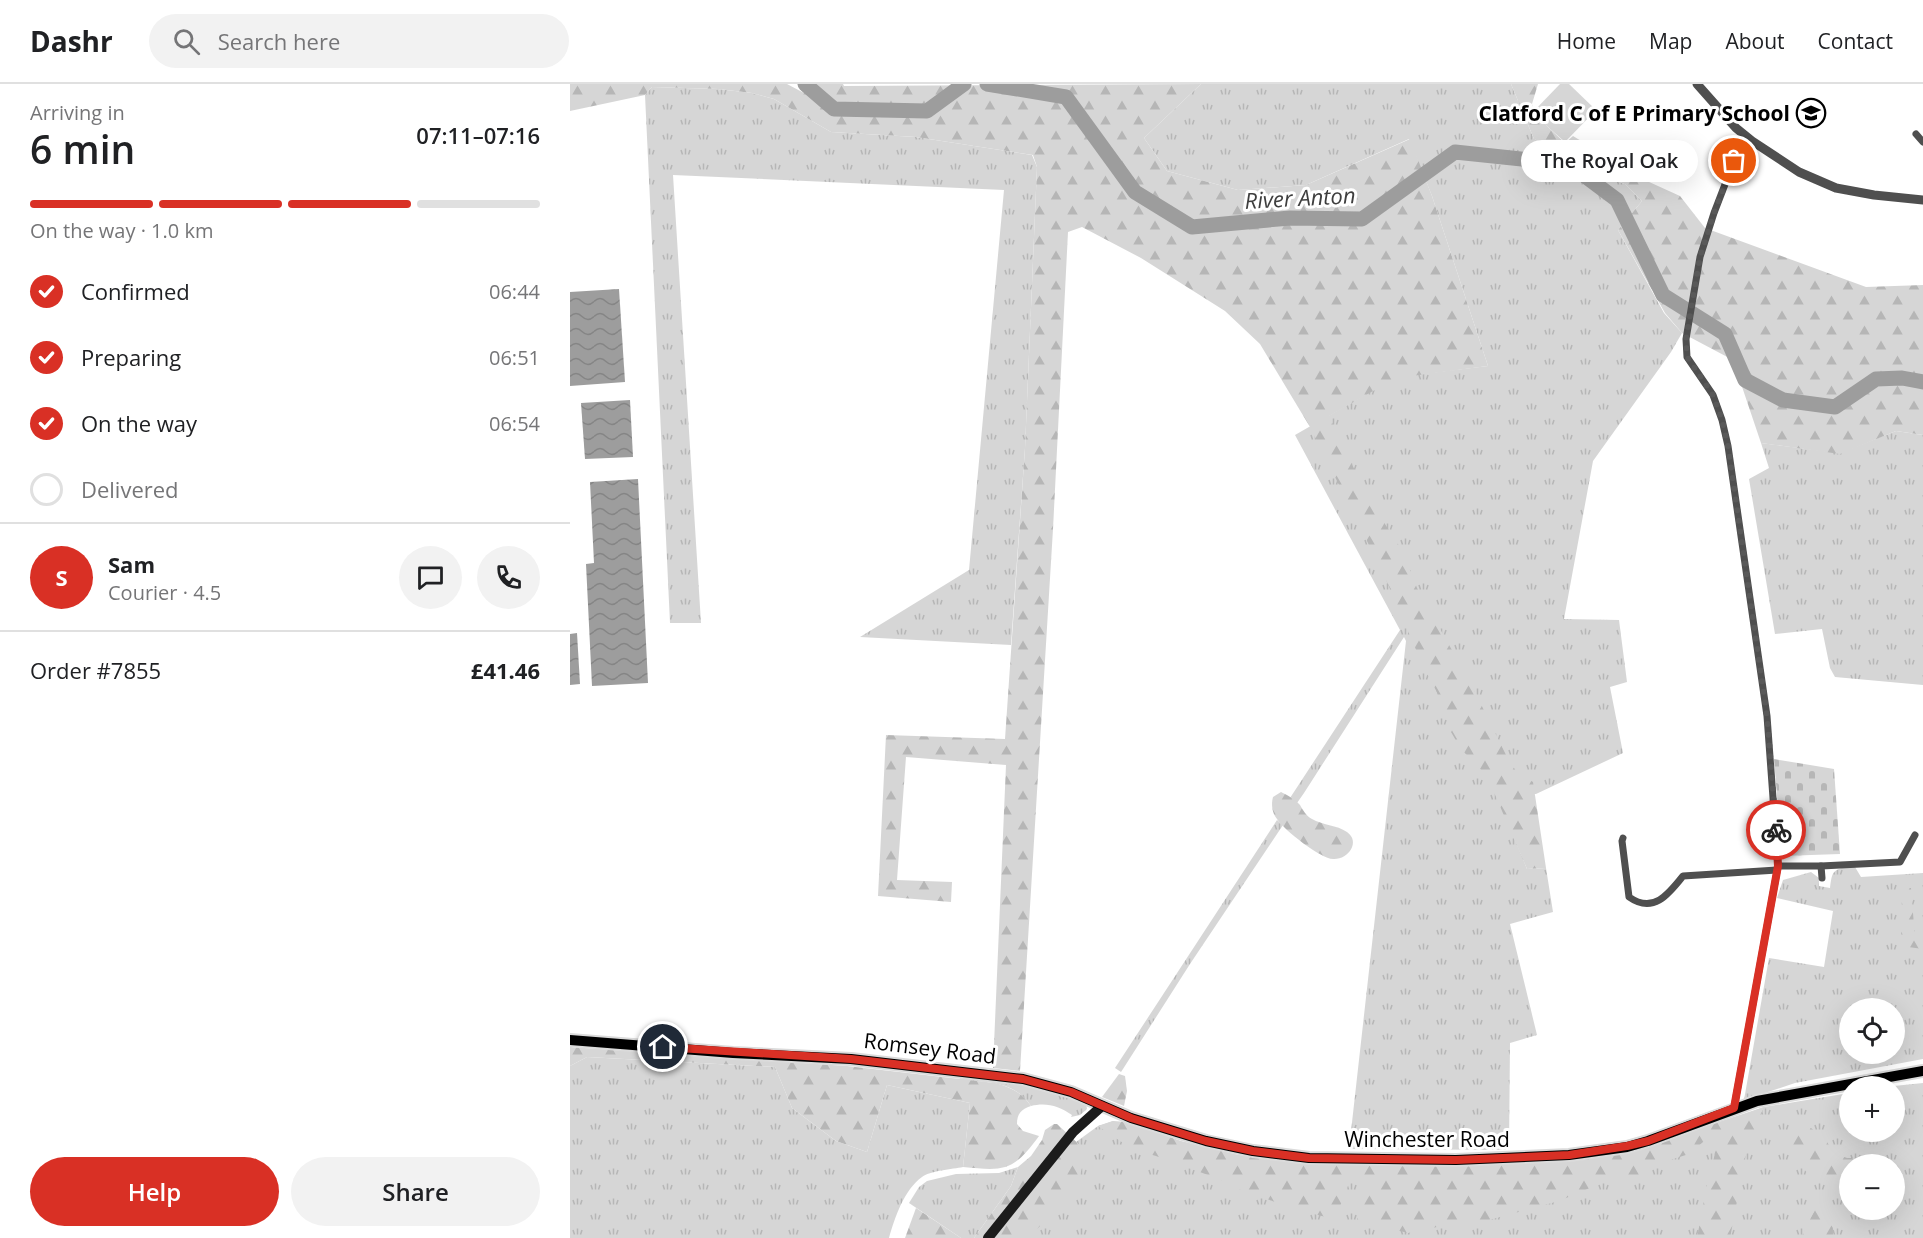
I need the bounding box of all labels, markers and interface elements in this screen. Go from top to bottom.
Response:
search box [149,14,569,68]
text: Dashr [30,22,113,60]
icon: search [170,25,203,58]
text: Search here [218,26,340,56]
text: Home [1557,27,1616,55]
text: Map [1649,27,1692,55]
text: About [1725,27,1785,55]
text: Contact [1818,27,1893,55]
school or university icon: Clatford C of E Primary School [1795,97,1827,129]
text: Arriving in [30,99,125,126]
place label: Clatford C of E Primary School [1478,99,1790,127]
text: 07:11–07:16 [416,120,540,150]
text: 6 min [30,122,135,175]
pin [1708,135,1759,186]
callout: The Royal Oak [1521,140,1698,182]
icon: bag [1717,144,1750,177]
text: The Royal Oak [1541,147,1678,174]
water label: River Anton [1244,179,1356,215]
text: On the way · 1.0 km [30,217,213,244]
icon: check [30,275,63,308]
text: Confirmed [81,276,190,306]
text: 06:44 [489,278,540,305]
icon: check [30,341,63,374]
text: Preparing [81,342,181,372]
text: 06:51 [489,344,540,371]
icon: check [30,407,63,440]
text: On the way [81,408,197,438]
text: 06:54 [489,410,540,437]
text: Delivered [81,474,179,504]
button: chat [399,546,462,609]
button: phone [477,546,540,609]
text: Sam [108,549,155,579]
text: S [55,562,68,592]
text: Courier · 4.5 [108,579,221,606]
text: Order #7855 [30,655,161,685]
text: £41.46 [471,655,540,685]
courier [1746,800,1806,860]
icon: bike [1760,814,1793,847]
map controls [1839,998,1905,1220]
button: locate [1839,998,1905,1064]
pin [637,1021,688,1072]
street label: Romsey Road [862,1026,998,1070]
icon: home [646,1030,679,1063]
button: + [1839,1076,1905,1142]
street label: Winchester Road [1344,1125,1510,1153]
button: − [1839,1154,1905,1220]
button: Help [30,1157,279,1226]
button: Share [291,1157,540,1226]

